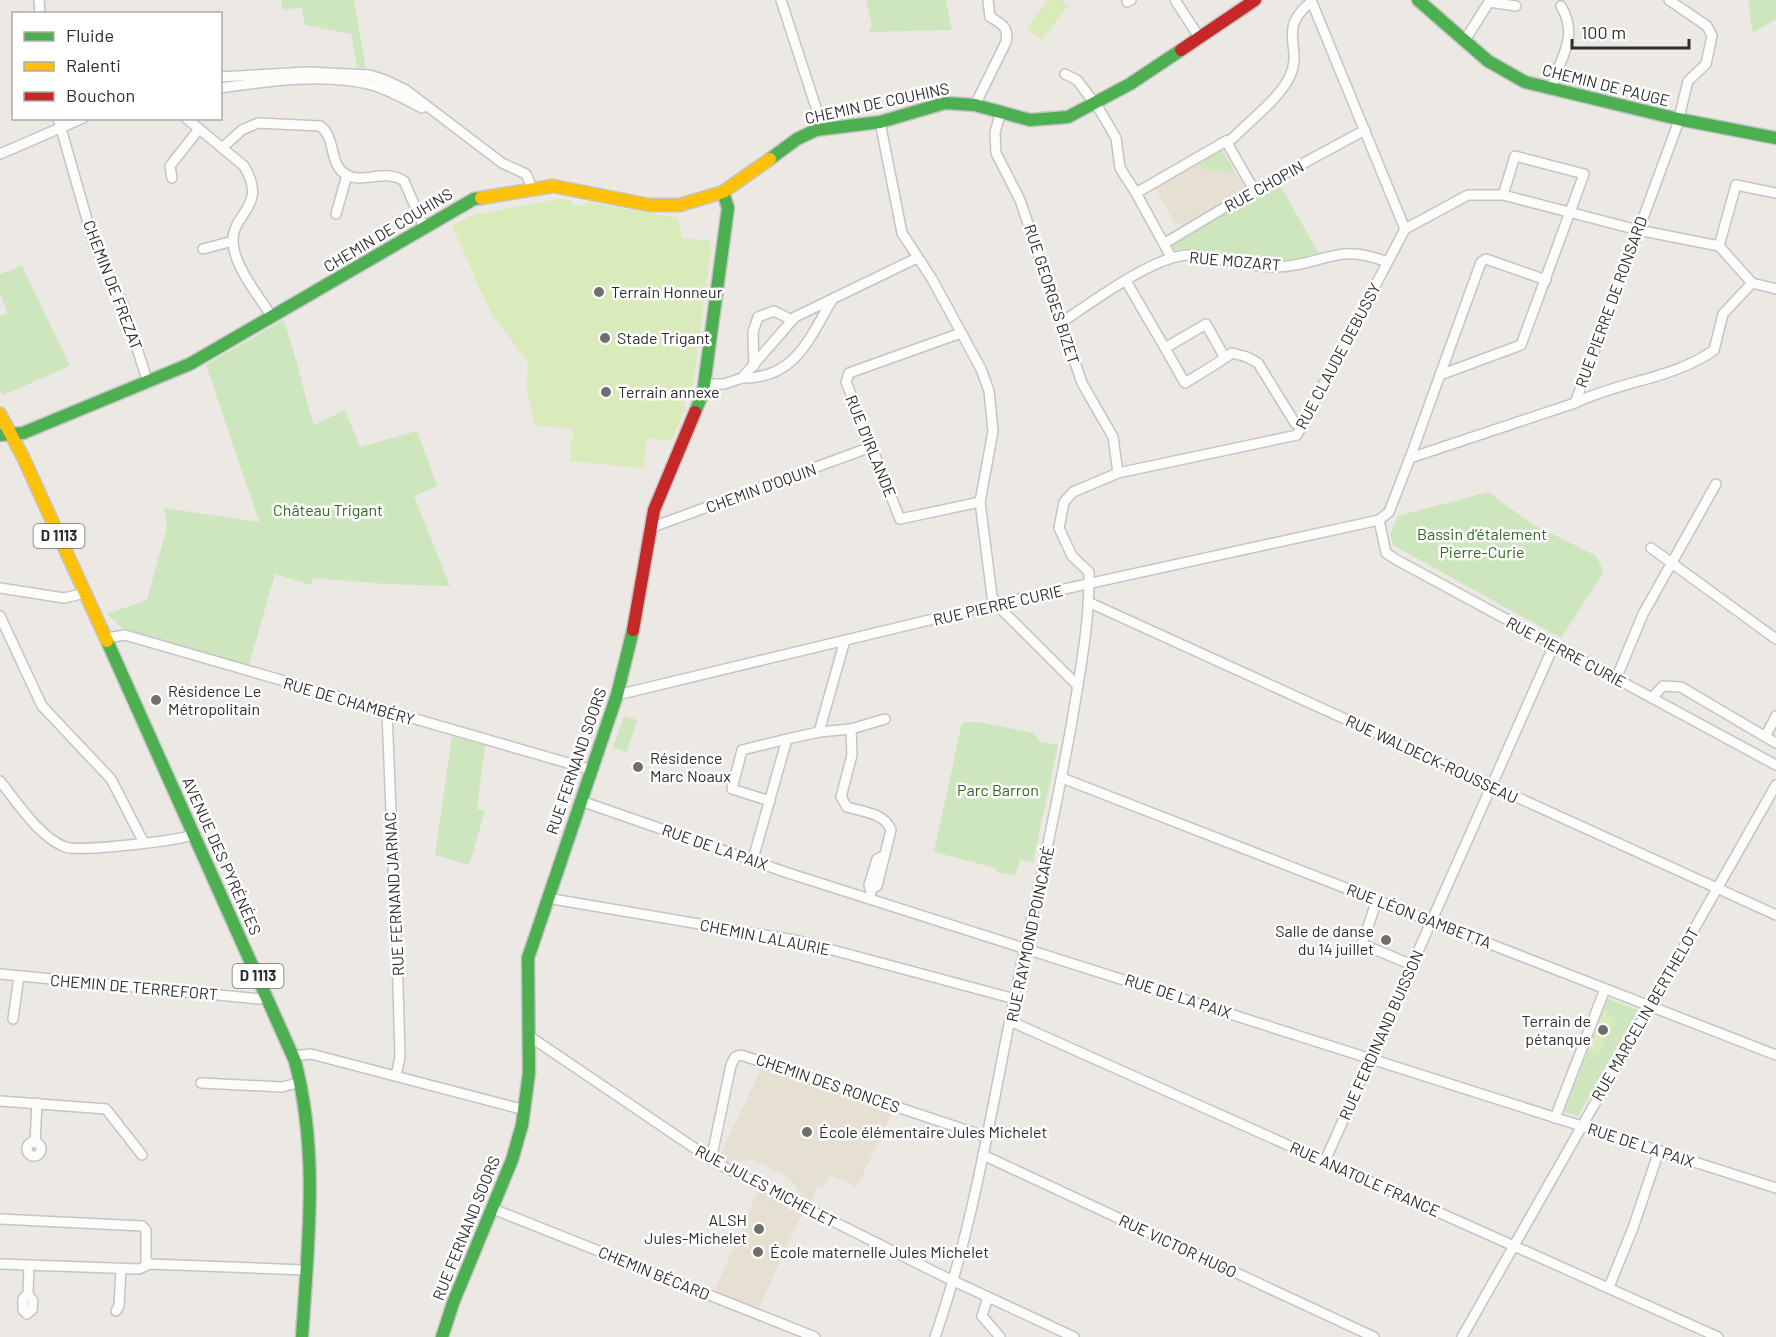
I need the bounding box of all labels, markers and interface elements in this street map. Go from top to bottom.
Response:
legend [12,12,222,120]
scale bar [1572,12,1689,50]
text: 100 m [1581,21,1626,43]
text: Fluide [66,24,114,46]
text: Ralenti [66,54,121,76]
street label: CHEMIN DE PAUGE [1540,60,1672,110]
street label: CHEMIN DE COUHINS [803,78,951,127]
text: Bouchon [66,84,135,106]
street label: RUE CHOPIN [1221,156,1307,215]
street label: CHEMIN DE COUHINS [320,184,456,276]
street label: RUE PIERRE DE RONSARD [1571,214,1650,390]
street label: CHEMIN DE FREZAT [80,217,147,352]
street label: RUE GEORGES BIZET [1021,221,1084,366]
street label: RUE MOZART [1188,247,1282,274]
street label: RUE CLAUDE DEBUSSY [1291,279,1384,432]
place label: Terrain Honneur [611,282,723,301]
marker: Terrain Honneur [592,285,606,299]
place label: Stade Trigant [617,328,710,347]
marker: Stade Trigant [598,331,612,345]
place label: Terrain annexe [618,382,720,401]
marker: Terrain annexe [599,385,613,399]
street label: RUE D'IRLANDE [842,392,901,500]
street label: CHEMIN D'OQUIN [703,459,819,516]
park label: Château Trigant [273,500,383,519]
road number: D 1113 [34,524,84,548]
park label: Bassin d'étalement Pierre-Curie [1417,524,1547,561]
street label: RUE PIERRE CURIE [931,580,1065,629]
street label: RUE PIERRE CURIE [1503,612,1629,691]
street label: RUE DE CHAMBÉRY [281,673,417,728]
place label: Résidence Le Métropolitain [168,681,261,718]
street label: RUE FERNAND SOORS [541,685,610,837]
marker: Résidence Le Métropolitain [149,693,163,707]
street label: RUE WALDECK-ROUSSEAU [1343,710,1521,807]
place label: Résidence Marc Noaux [650,748,731,785]
marker: Résidence Marc Noaux [631,760,645,774]
street label: AVENUE DES PYRÉNÉES [179,774,266,938]
park label: Parc Barron [957,780,1039,799]
street label: RUE FERNAND JARNAC [380,811,407,977]
street label: RUE DE LA PAIX [660,819,771,874]
street label: RUE RAYMOND POINCARÉ [1002,844,1057,1024]
street label: RUE LÉON GAMBETTA [1344,879,1494,952]
street label: CHEMIN LALAURIE [698,915,832,958]
place label: Salle de danse du 14 juillet [1275,921,1374,958]
street label: RUE MARCELIN BERTHELOT [1587,924,1702,1104]
marker: Salle de danse du 14 juillet [1379,933,1393,947]
street label: RUE FERDINAND BUISSON [1334,947,1427,1123]
road number: D 1113 [232,964,284,988]
street label: RUE DE LA PAIX [1122,969,1234,1022]
street label: CHEMIN DE TERREFORT [49,970,219,1003]
place label: Terrain de pétanque [1522,1011,1591,1048]
marker: Terrain de pétanque [1596,1023,1610,1037]
street label: CHEMIN DES RONCES [754,1049,903,1116]
street label: RUE DE LA PAIX [1585,1118,1697,1171]
place label: École élémentaire Jules Michelet [819,1122,1047,1141]
marker: École élémentaire Jules Michelet [800,1125,814,1139]
street label: RUE ANATOLE FRANCE [1287,1137,1443,1220]
street label: RUE JULES MICHELET [692,1140,840,1231]
street label: RUE FERNAND SOORS [428,1153,503,1303]
place label: ALSH Jules-Michelet [644,1210,747,1247]
street label: RUE VICTOR HUGO [1116,1210,1240,1281]
marker: ALSH Jules-Michelet [752,1222,766,1236]
street label: CHEMIN BÉCARD [596,1242,713,1303]
place label: École maternelle Jules Michelet [770,1242,989,1261]
marker: École maternelle Jules Michelet [751,1245,765,1259]

